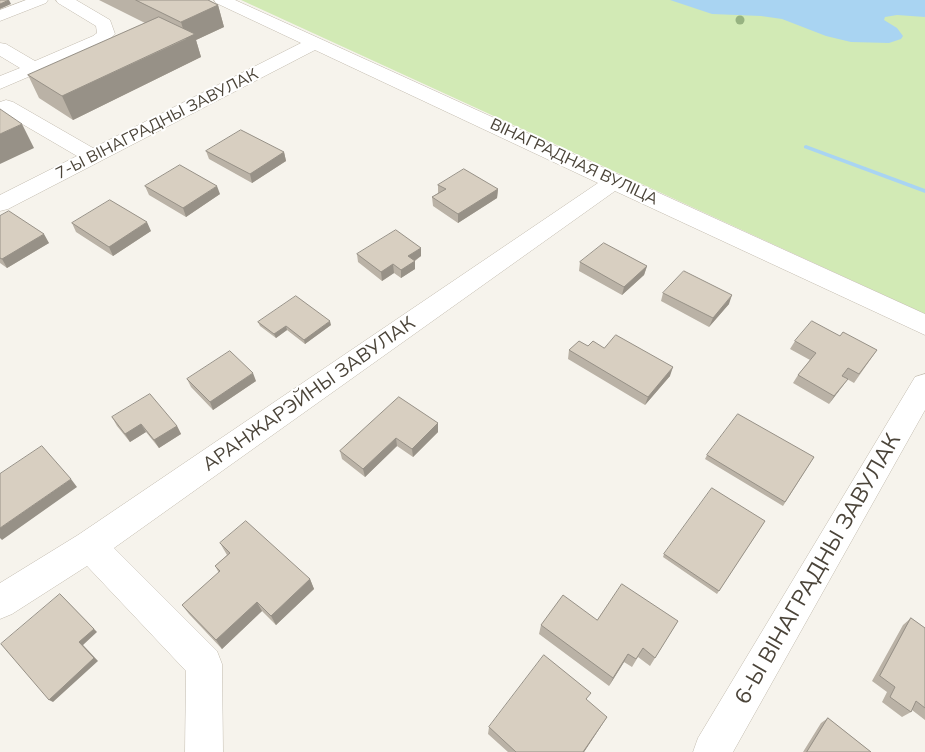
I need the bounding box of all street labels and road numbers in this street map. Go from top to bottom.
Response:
street label: 7-Ы ВІНАГРАДНЫ ЗАВУЛАК [53,65,261,183]
street label: ВІНАГРАДНАЯ ВУЛІЦА [487,115,661,209]
street label: АРАНЖАРЭЙНЫ ЗАВУЛАК [199,312,419,476]
street label: 6-Ы ВІНАГРАДНЫ ЗАВУЛАК [729,429,907,709]

